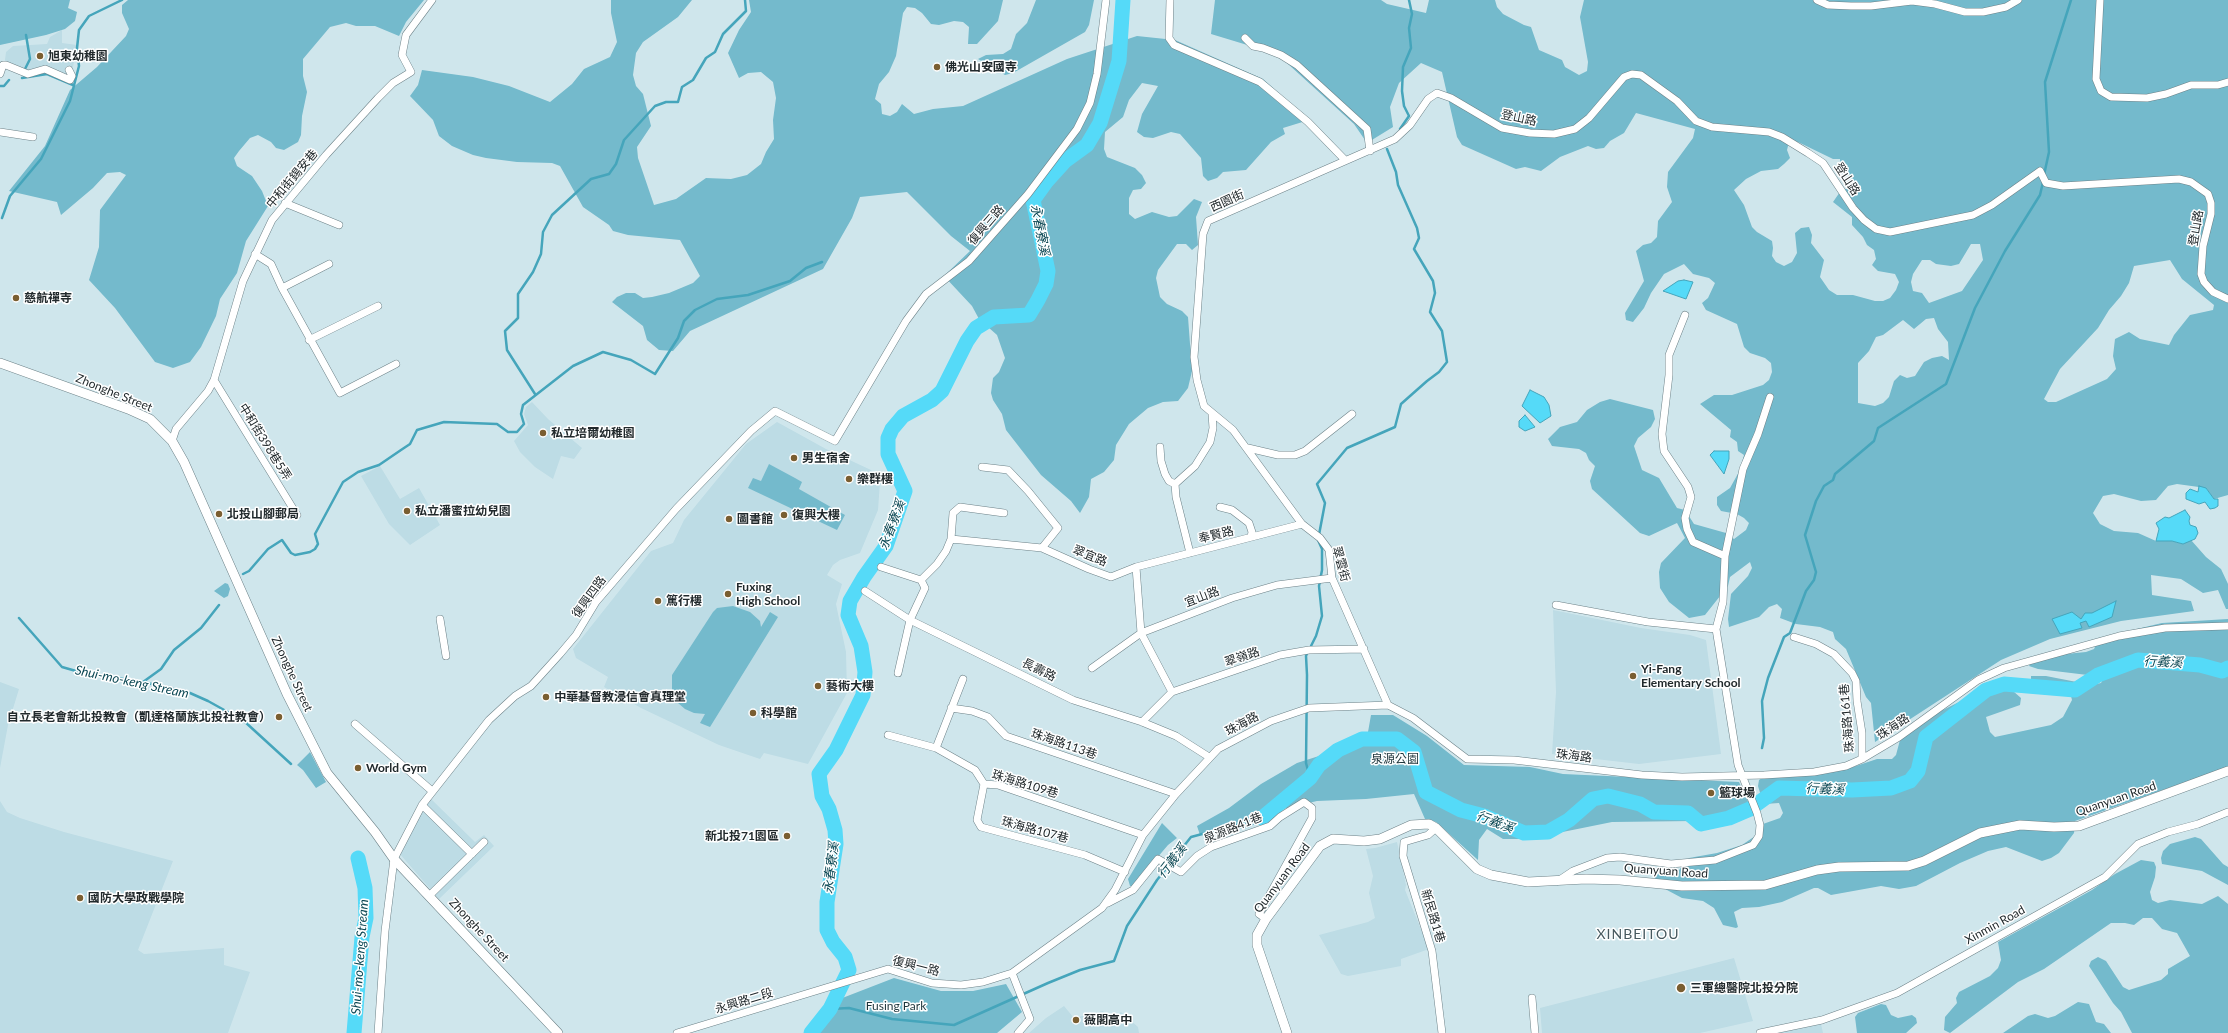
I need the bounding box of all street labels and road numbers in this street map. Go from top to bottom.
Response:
street label: 登山路 [1500,107,1538,129]
street label: 中和街錫安巷 [263,147,321,211]
street label: 登山路 [1831,160,1863,198]
street label: 西園街 [1208,187,1246,215]
street label: 復興三路 [965,202,1007,248]
street label: 登山路 [2186,209,2206,247]
street label: Zhonghe Street [74,371,154,415]
street label: 中和街398巷5弄 [236,401,294,483]
street label: 奉賢路 [1197,524,1235,546]
street label: 翠宜路 [1071,543,1109,569]
street label: 翠雲街 [1329,545,1353,583]
street label: 復興四路 [569,573,609,621]
street label: 宜山路 [1183,584,1221,610]
street label: Zhonghe Street [268,634,316,714]
street label: 翠嶺路 [1223,644,1261,670]
street label: 長壽路 [1020,656,1058,684]
street label: 珠海路161巷 [1837,683,1857,753]
street label: 珠海路 [1223,709,1261,739]
street label: 珠海路 [1874,711,1912,743]
street label: 珠海路113巷 [1029,726,1099,762]
street label: 珠海路 [1555,747,1593,765]
street label: 珠海路109巷 [990,767,1060,801]
street label: Quanyuan Road [2074,779,2158,819]
street label: 泉源路41巷 [1202,810,1264,846]
street label: 珠海路107巷 [1000,814,1070,846]
street label: Quanyuan Road [1251,840,1313,916]
street label: Quanyuan Road [1624,861,1708,881]
street label: 新民路1巷 [1418,888,1448,944]
street label: Zhonghe Street [446,895,512,965]
street label: Xinmin Road [1962,903,2028,947]
street label: 復興一路 [891,953,941,979]
street label: 永興路二段 [713,985,775,1017]

